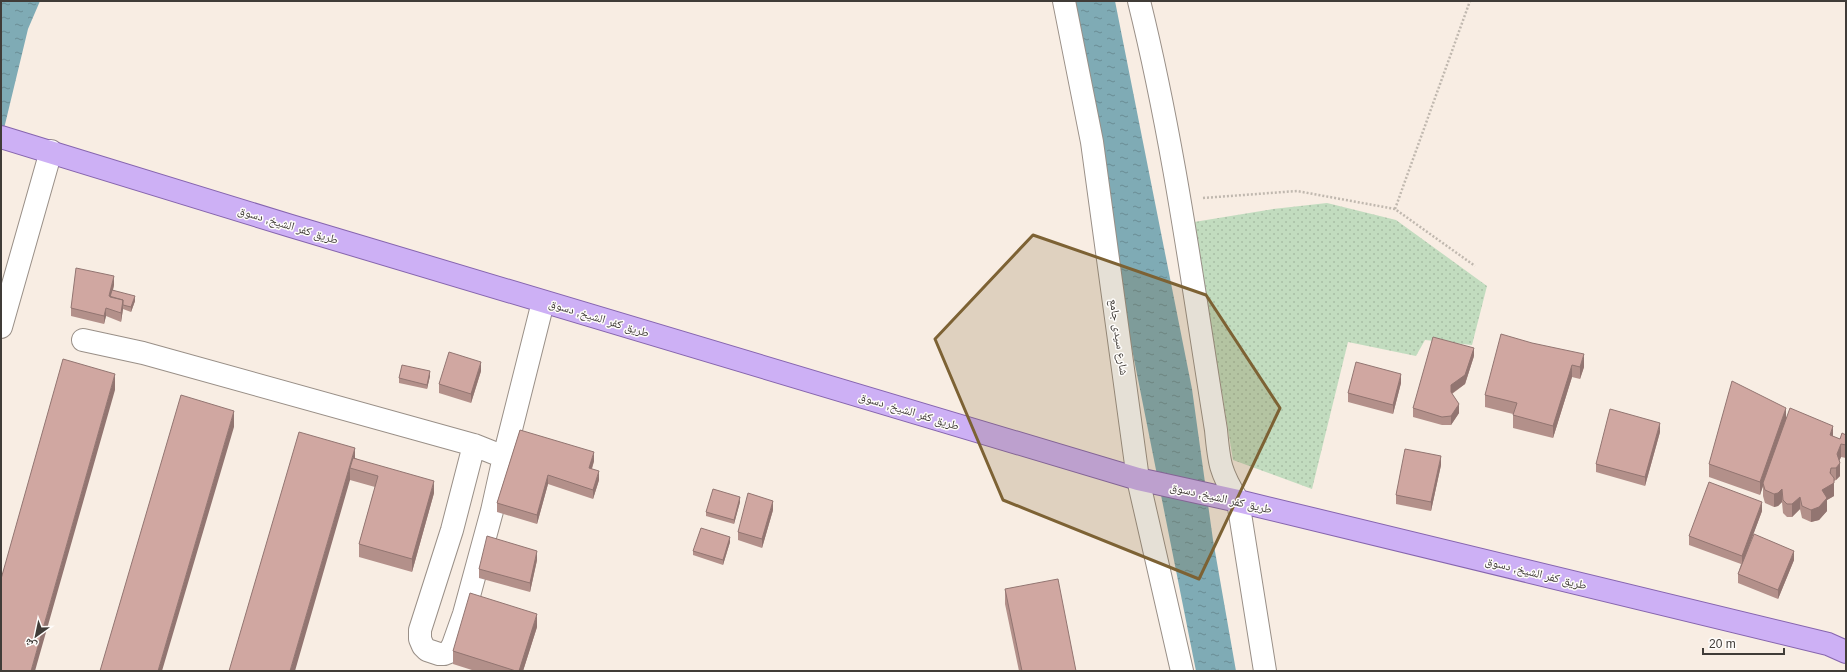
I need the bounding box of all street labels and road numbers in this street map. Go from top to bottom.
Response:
street label: طريق كفر الشيخ, دسوق [236,203,340,247]
street label: طريق كفر الشيخ, دسوق [547,296,651,340]
street label: شارع سيدى جامع [1106,298,1131,376]
street label: طريق كفر الشيخ, دسوق [857,389,961,433]
street label: طريق كفر الشيخ, دسوق [1169,479,1273,517]
street label: طريق كفر الشيخ, دسوق [1484,554,1588,593]

